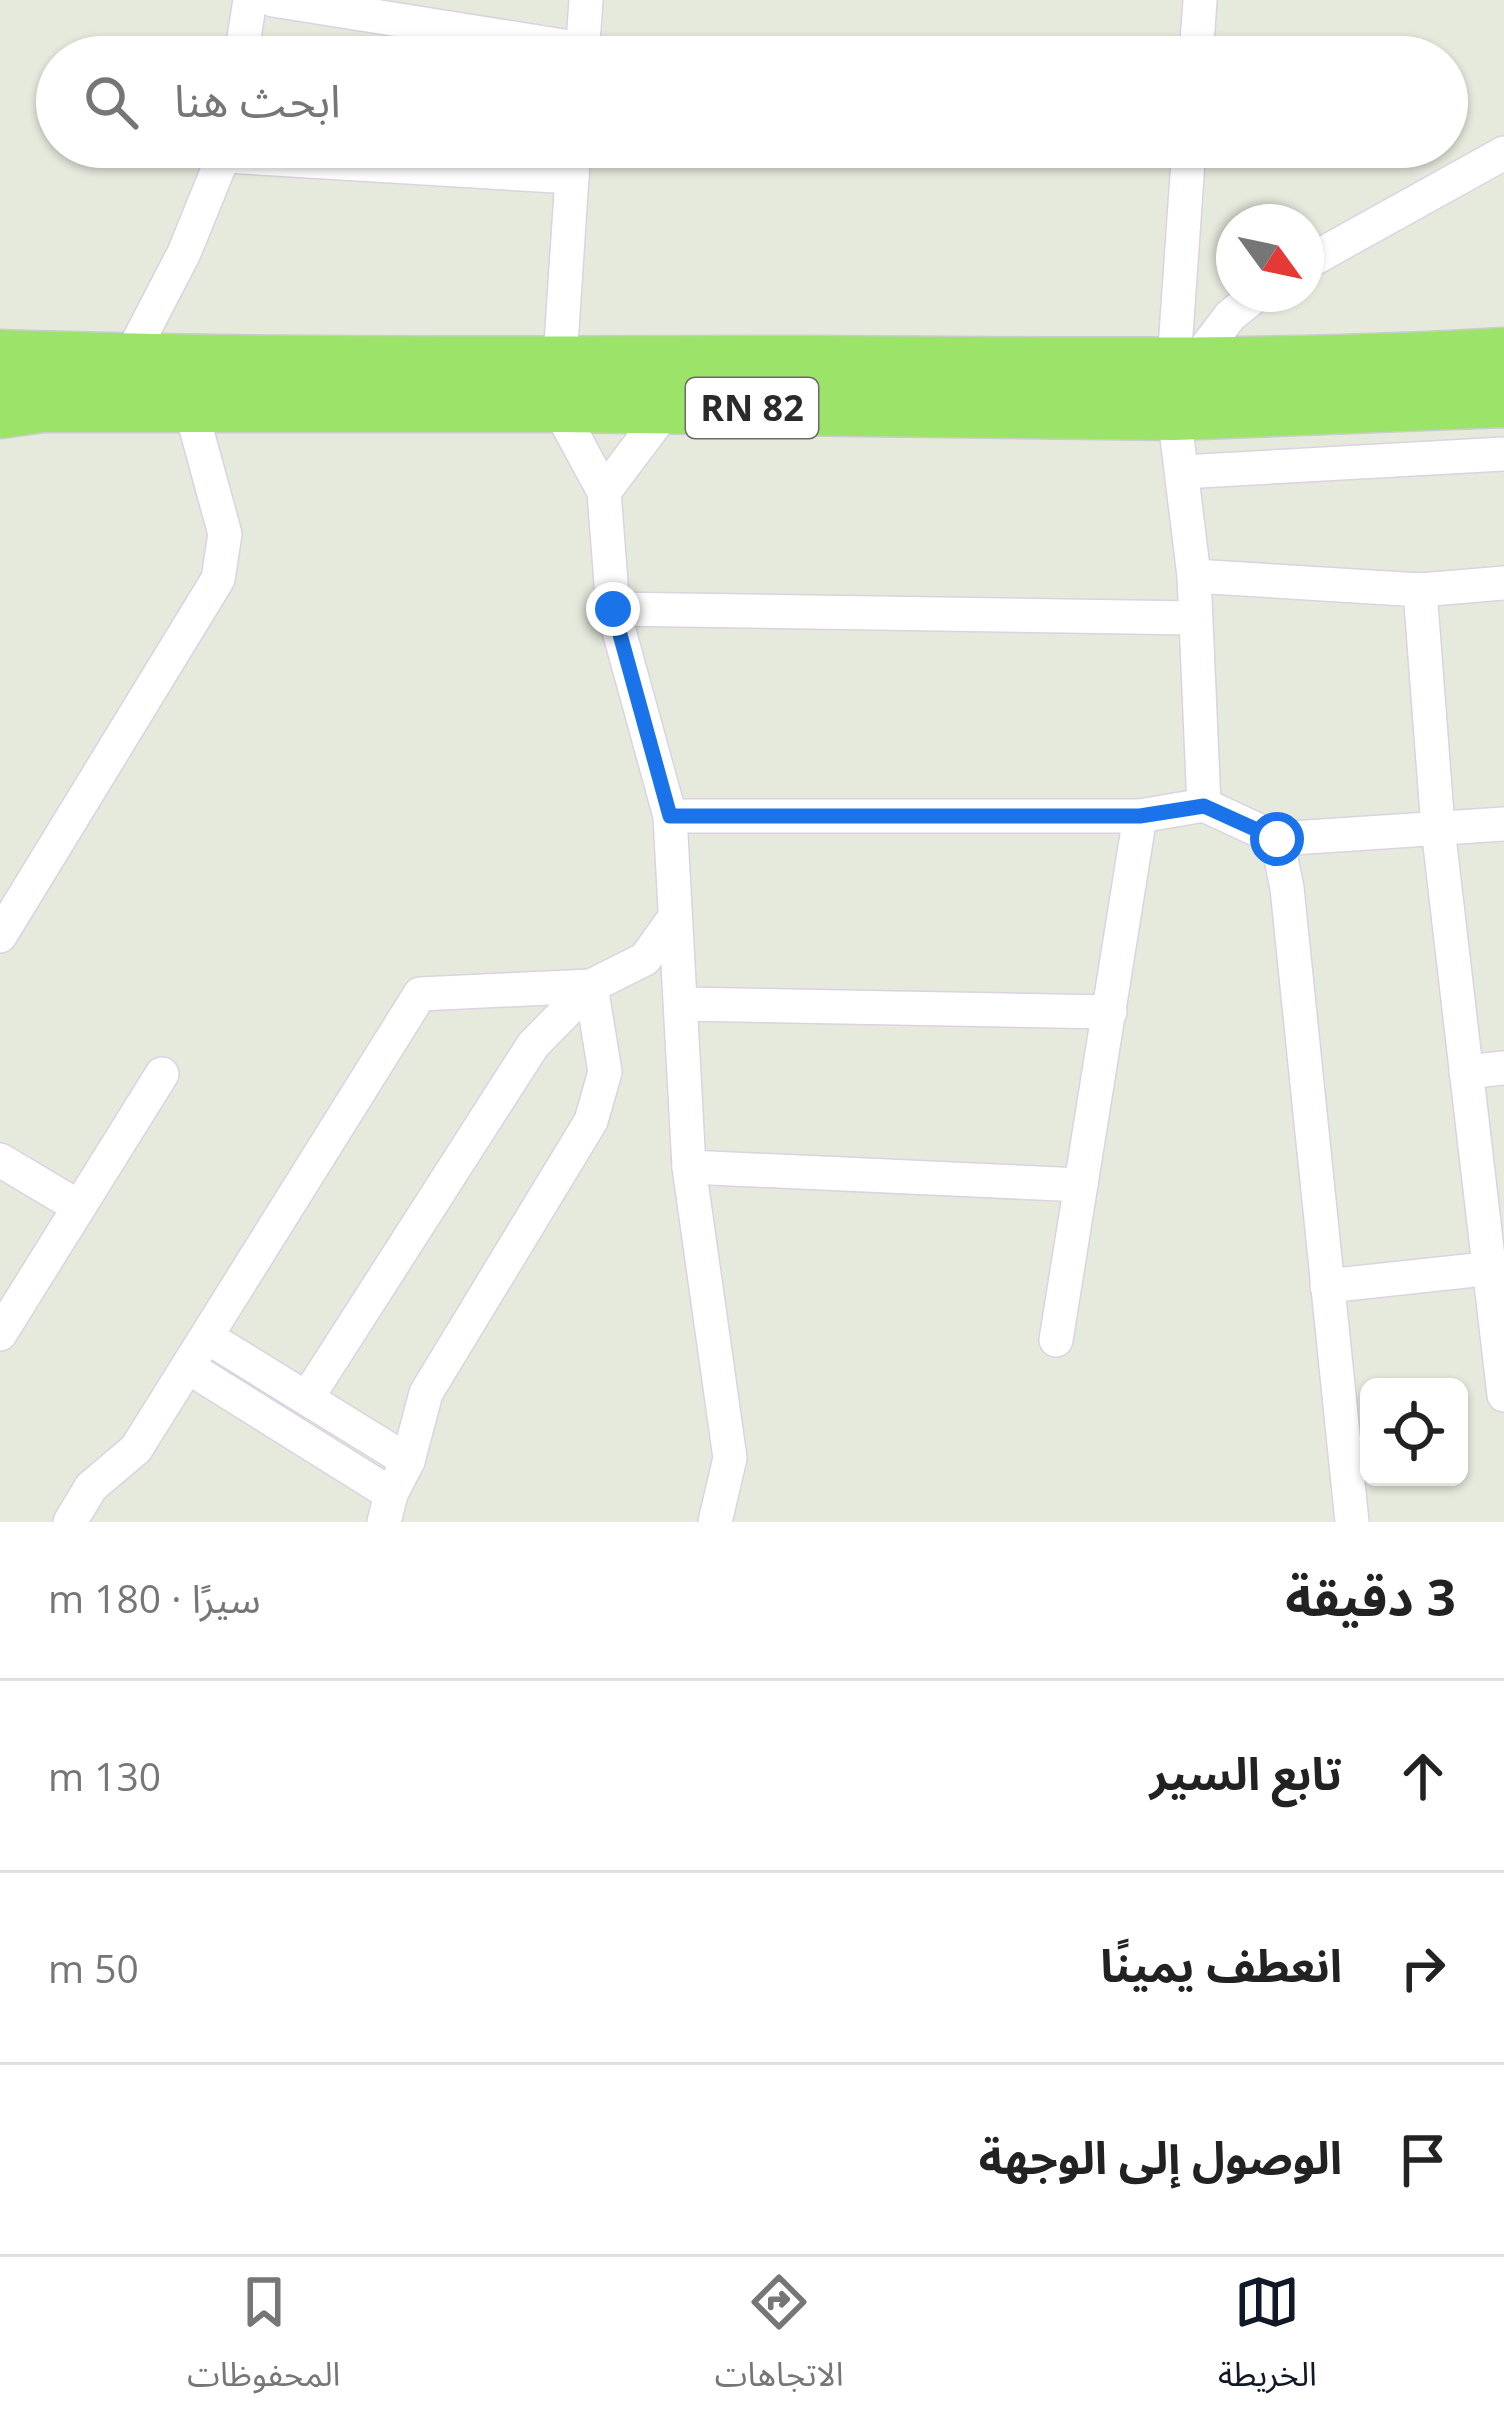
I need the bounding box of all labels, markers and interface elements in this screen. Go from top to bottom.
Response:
search box [36,36,1468,168]
icon: search [78,69,144,135]
text: ابحث هنا [174,69,341,130]
north arrow [1216,204,1324,312]
road number: RN 82 [686,378,818,438]
route end [586,582,640,636]
route start [1250,812,1304,866]
map controls [1360,1378,1468,1486]
button: locate [1360,1378,1468,1486]
text: 3 دقيقة [1285,1561,1456,1631]
text: سيرًا · 180 m [48,1571,261,1624]
text: تابع السير [1150,1742,1342,1803]
icon: ahead [1390,1743,1456,1809]
text: 130 m [48,1749,161,1802]
text: انعطف يمينًا [1100,1934,1342,1995]
icon: right [1390,1935,1456,2001]
text: 50 m [48,1941,139,1994]
text: الوصول إلى الوجهة [979,2126,1342,2187]
icon: arrive [1390,2127,1456,2193]
tab: المحفوظات [187,2269,340,2410]
tab: الاتجاهات [715,2269,844,2410]
tab: الخريطة [1218,2269,1317,2410]

